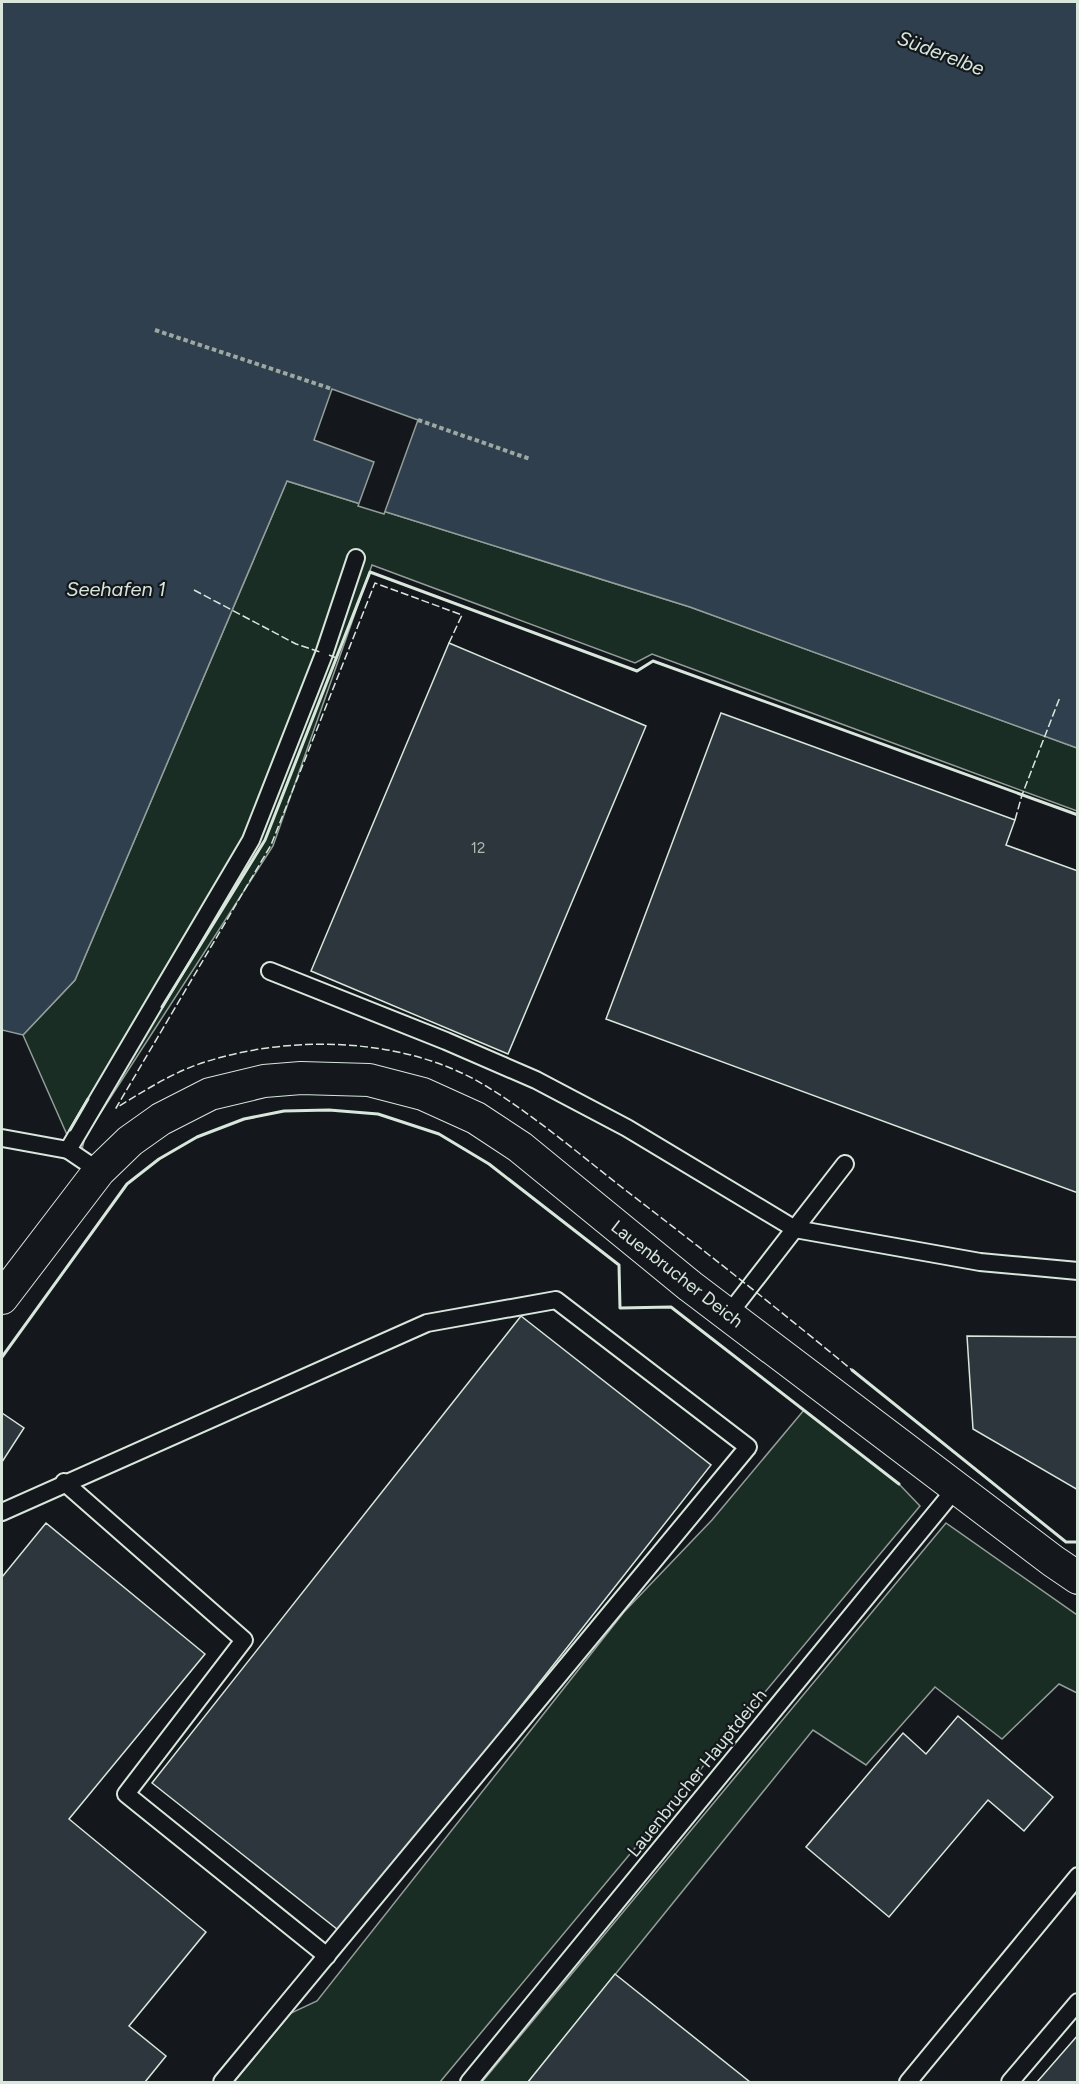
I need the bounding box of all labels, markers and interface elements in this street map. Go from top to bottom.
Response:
water label: Süderelbe [894,25,988,81]
water label: Seehafen 1 [66,577,166,601]
house number: 12 [471,839,485,857]
street label: Lauenbrucher Deich [607,1216,747,1332]
street label: Lauenbrucher Hauptdeich [622,1685,772,1861]

